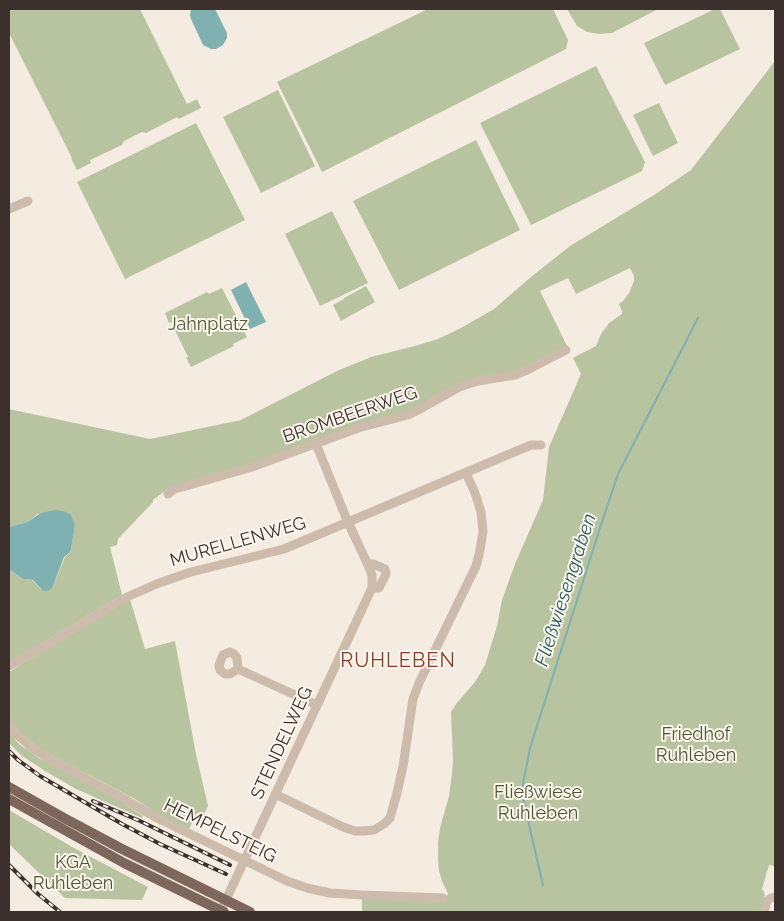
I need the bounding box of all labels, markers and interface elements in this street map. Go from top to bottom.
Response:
park label: Jahnplatz [168,314,248,336]
street label: BROMBEERWEG [280,382,420,448]
water label: Fließwiesengraben [531,511,601,669]
street label: MURELLENWEG [168,512,308,572]
district label: RUHLEBEN [339,649,457,673]
street label: STENDELWEG [247,683,317,803]
park label: Friedhof Ruhleben [656,724,736,766]
park label: Fließwiese Ruhleben [494,782,582,824]
street label: HEMPELSTEIG [160,794,280,868]
park label: KGA Ruhleben [33,852,113,894]

